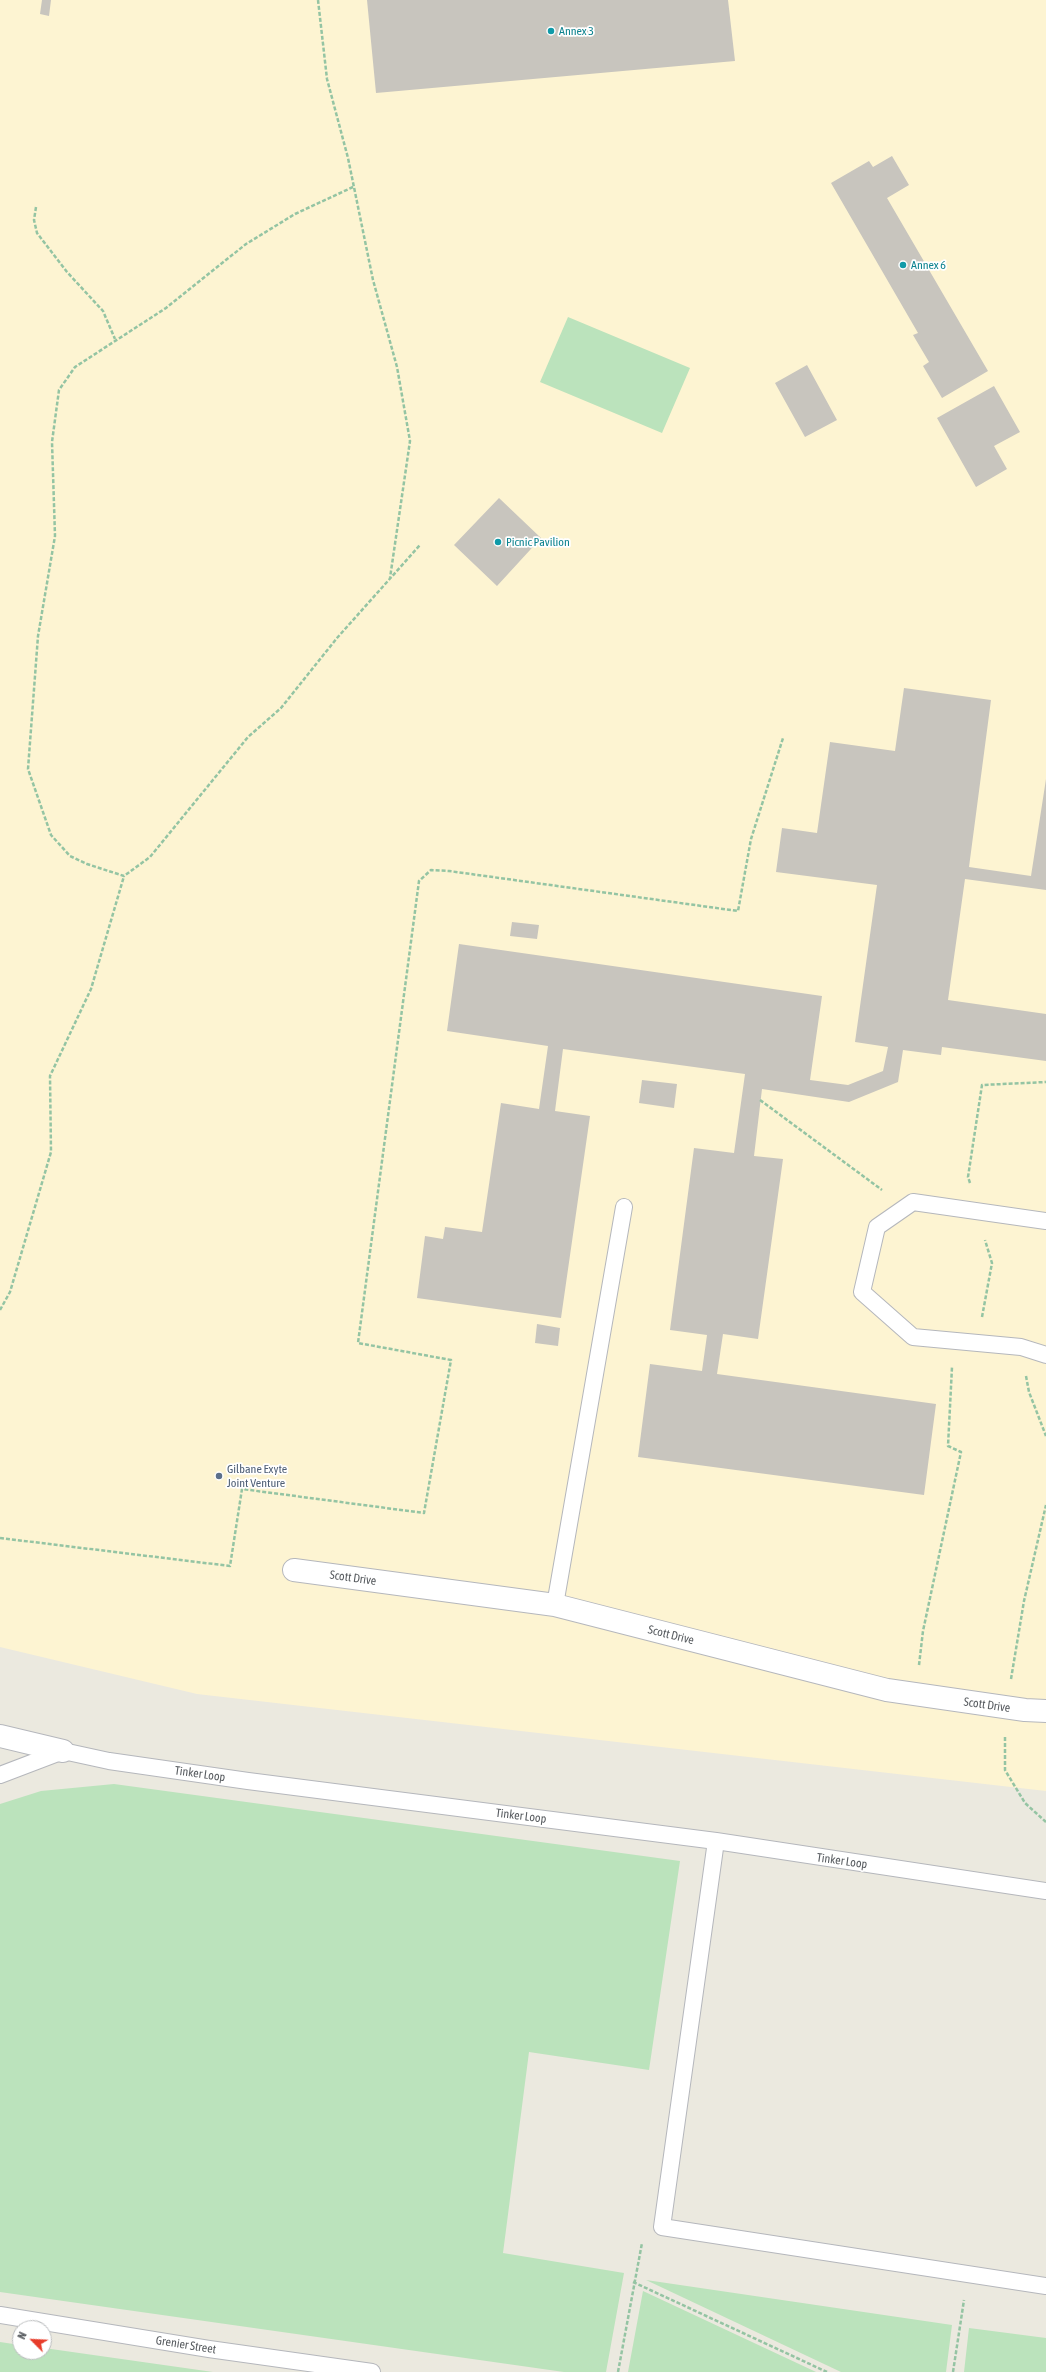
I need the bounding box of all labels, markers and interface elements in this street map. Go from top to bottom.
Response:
place label: Annex 3 [559,24,594,38]
marker: Annex 3 [546,26,556,36]
place label: Annex 6 [911,258,946,272]
marker: Annex 6 [898,260,908,270]
place label: Picnic Pavilion [506,535,570,549]
marker: Picnic Pavilion [493,537,503,547]
place label: Gilbane Exyte Joint Venture [227,1462,287,1490]
marker: Gilbane Exyte Joint Venture [214,1471,224,1481]
street label: Scott Drive [329,1568,377,1588]
street label: Scott Drive [646,1622,696,1648]
street label: Scott Drive [963,1695,1011,1715]
street label: Tinker Loop [174,1763,226,1785]
street label: Tinker Loop [495,1806,547,1826]
street label: Tinker Loop [816,1850,868,1872]
north arrow [12,2320,52,2360]
text: N [15,2330,29,2341]
street label: Grenier Street [155,2333,217,2357]

